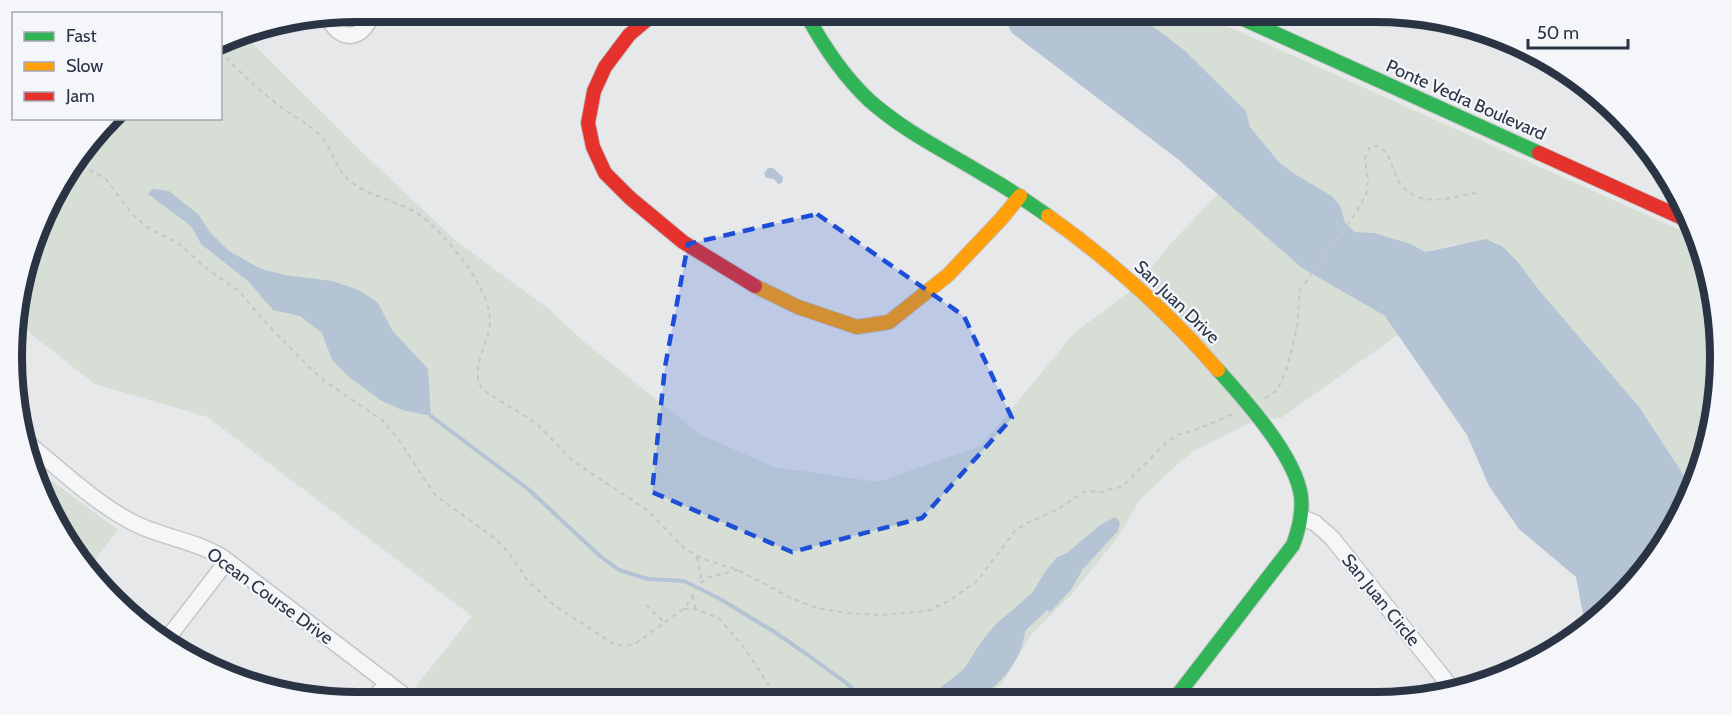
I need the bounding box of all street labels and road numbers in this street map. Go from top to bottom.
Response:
street label: Ponte Vedra Boulevard [1383,55,1549,145]
street label: San Juan Drive [1130,256,1224,348]
street label: Ocean Course Drive [203,543,337,649]
street label: San Juan Circle [1337,549,1425,651]

